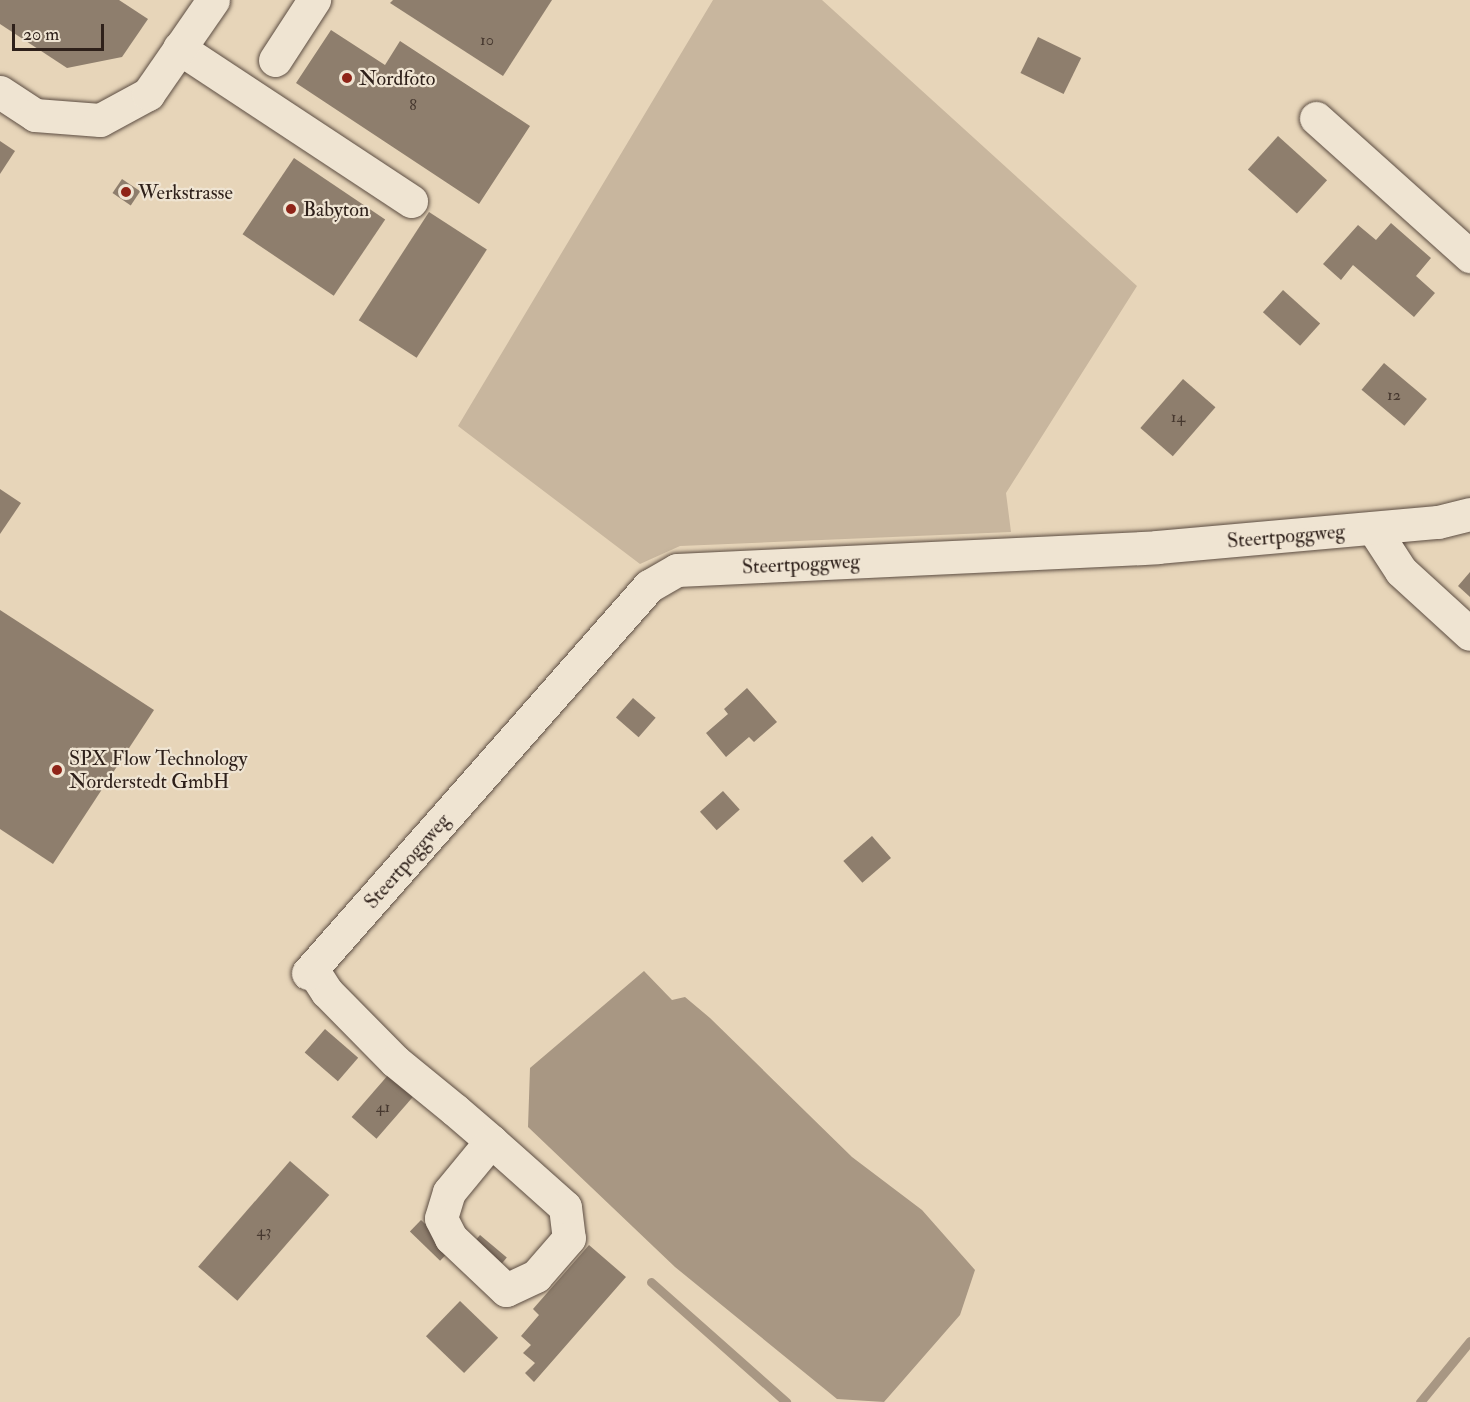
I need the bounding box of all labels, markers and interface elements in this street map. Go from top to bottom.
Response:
scale bar [15,12,106,50]
text: 20 m [23,23,59,46]
house number: 10 [480,30,494,50]
place label: Nordfoto [359,66,435,90]
marker: Nordfoto [340,71,354,85]
house number: 8 [409,95,417,115]
place label: Werkstrasse [138,180,233,204]
marker: Werkstrasse [119,185,133,199]
place label: Babyton [303,197,369,221]
marker: Babyton [284,202,298,216]
house number: 12 [1387,385,1401,405]
house number: 14 [1171,407,1185,427]
street label: Steertpoggweg [1226,519,1346,553]
street label: Steertpoggweg [741,549,861,579]
place label: SPX Flow Technology Norderstedt GmbH [69,746,248,793]
marker: SPX Flow Technology Norderstedt GmbH [50,763,64,777]
street label: Steertpoggweg [359,809,455,913]
house number: 41 [376,1097,390,1117]
house number: 43 [257,1221,271,1241]

